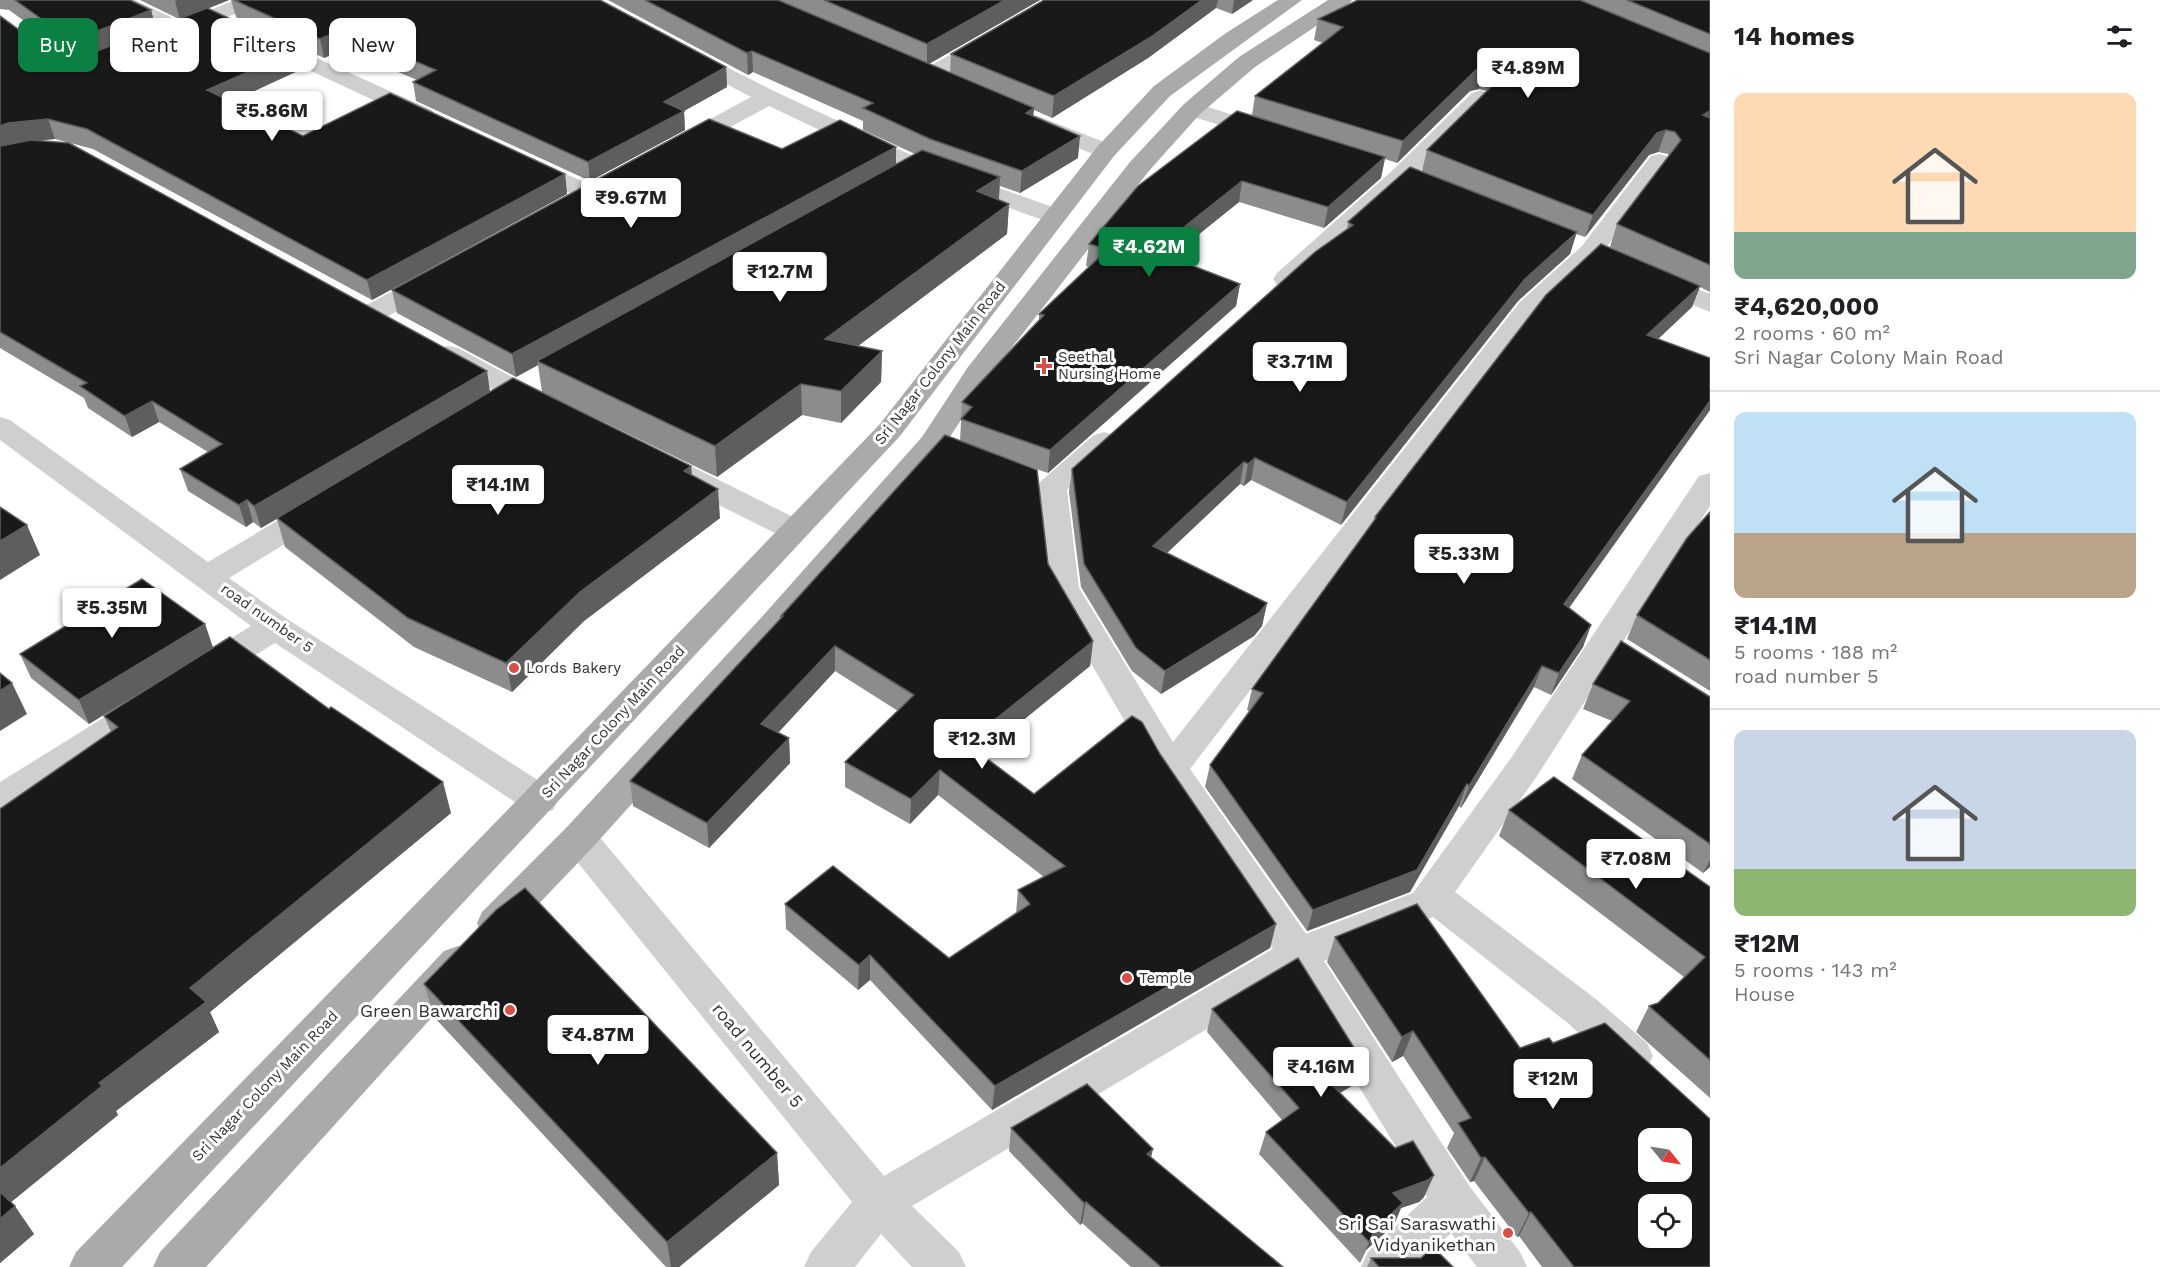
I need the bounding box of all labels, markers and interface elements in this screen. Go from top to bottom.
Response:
chip: Buy [18,18,98,72]
chip: Rent [110,18,199,72]
chip: Filters [211,18,317,72]
chip: New [329,18,416,72]
icon: filters [2103,20,2136,53]
text: 14 homes [1734,21,1855,51]
pin: ₹4.89M [1479,48,1577,99]
text: ₹4.89M [1491,55,1565,79]
pin: ₹5.86M [223,91,321,142]
text: ₹5.86M [236,98,308,122]
icon: home [1881,132,1989,240]
pin: ₹9.67M [582,178,680,229]
text: ₹9.67M [595,185,667,209]
pin: ₹4.62M [1100,227,1198,278]
text: ₹4.62M [1113,234,1185,258]
pin: ₹12.7M [731,252,829,303]
text: ₹12.7M [747,259,813,283]
street label: Sri Nagar Colony Main Road [871,278,1009,448]
text: ₹4,620,000 [1734,291,1879,321]
text: 2 rooms · 60 m² [1734,321,1890,345]
pin: ₹3.71M [1251,342,1349,393]
text: Sri Nagar Colony Main Road [1734,345,2004,369]
place label: Seethal Nursing Home [1058,348,1161,383]
text: ₹3.71M [1267,349,1333,373]
marker: Seethal Nursing Home [1035,357,1053,375]
icon: home [1881,451,1989,559]
pin: ₹14.1M [449,465,547,516]
text: ₹14.1M [466,472,530,496]
pin: ₹5.33M [1415,534,1513,585]
text: ₹5.33M [1428,541,1500,565]
street label: road number 5 [217,580,317,656]
pin: ₹5.35M [63,588,161,639]
text: ₹5.35M [76,595,148,619]
text: ₹14.1M [1734,610,1817,640]
text: 5 rooms · 188 m² [1734,640,1897,664]
street label: Sri Nagar Colony Main Road [537,642,689,802]
place label: Lords Bakery [526,659,621,677]
marker: Lords Bakery [507,661,521,675]
text: road number 5 [1734,664,1879,688]
pin: ₹12.3M [933,719,1031,770]
text: ₹12.3M [948,726,1016,750]
icon: home [1881,769,1989,877]
pin: ₹7.08M [1587,839,1685,890]
text: ₹7.08M [1600,846,1672,870]
text: ₹12M [1734,928,1800,958]
text: 5 rooms · 143 m² [1734,958,1897,982]
place label: Temple [1139,969,1192,987]
marker: Temple [1120,971,1134,985]
text: House [1734,982,1795,1006]
street label: road number 5 [708,998,808,1112]
place label: Green Bawarchi [360,1000,498,1021]
marker: Green Bawarchi [503,1003,517,1017]
street label: Sri Nagar Colony Main Road [188,1007,342,1165]
pin: ₹4.87M [549,1015,647,1066]
text: ₹4.87M [562,1022,634,1046]
pin: ₹4.16M [1272,1047,1370,1098]
text: ₹4.16M [1287,1054,1355,1078]
pin: ₹12M [1517,1059,1589,1110]
text: ₹12M [1528,1066,1578,1090]
north arrow [1638,1128,1692,1182]
map controls [1638,1128,1692,1248]
button: locate [1638,1194,1692,1248]
place label: Sri Sai Saraswathi Vidyanikethan [1338,1213,1496,1255]
marker: Sri Sai Saraswathi Vidyanikethan [1501,1226,1515,1240]

